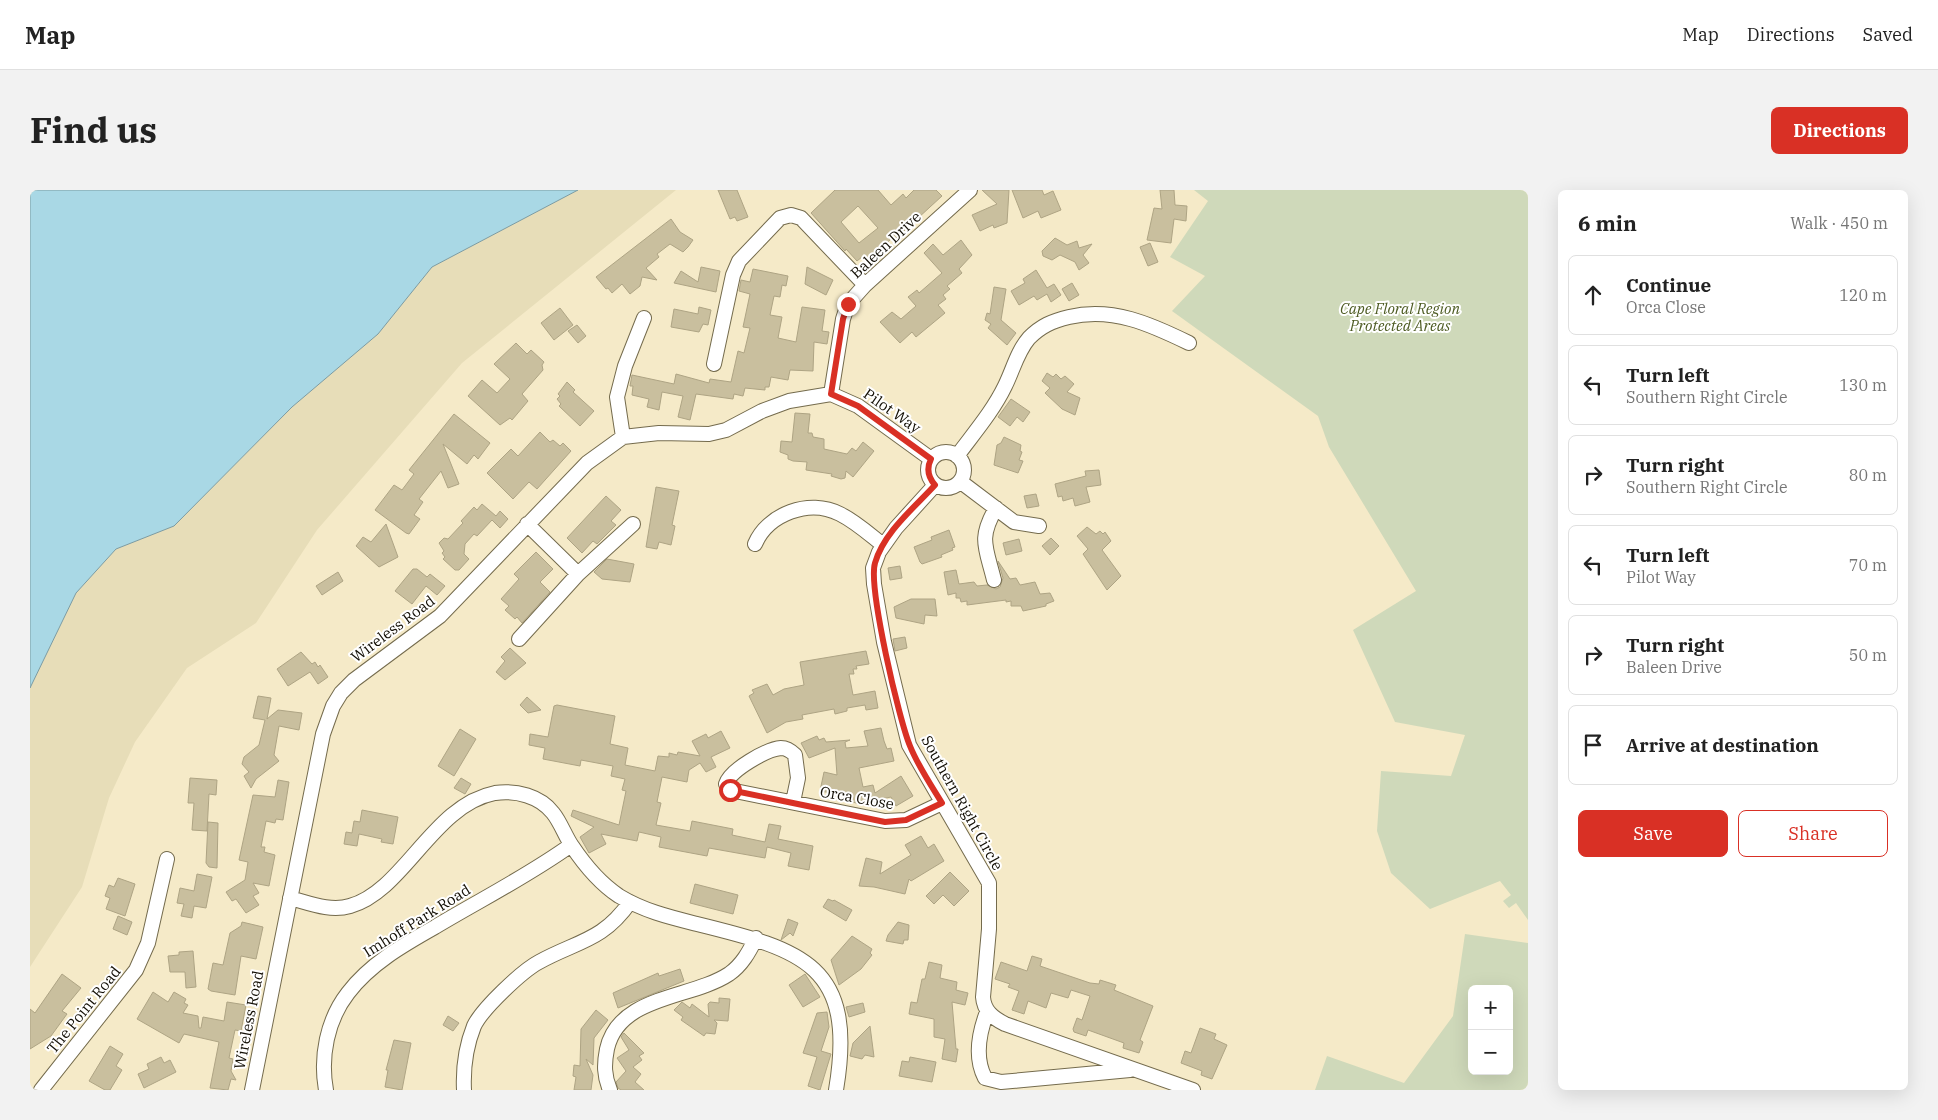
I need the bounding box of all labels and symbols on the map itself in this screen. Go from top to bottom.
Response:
street label: Baleen Drive [846,207,925,282]
route end [837,293,860,316]
park label: Cape Floral Region Protected Areas [1340,299,1460,335]
street label: Pilot Way [860,384,925,437]
street label: Wireless Road [347,591,438,666]
street label: Southern Right Circle [917,732,1007,874]
route start [719,779,742,802]
street label: Orca Close [819,782,896,813]
street label: Imhoff Park Road [360,880,474,961]
street label: The Point Road [43,962,125,1057]
street label: Wireless Road [230,969,267,1071]

